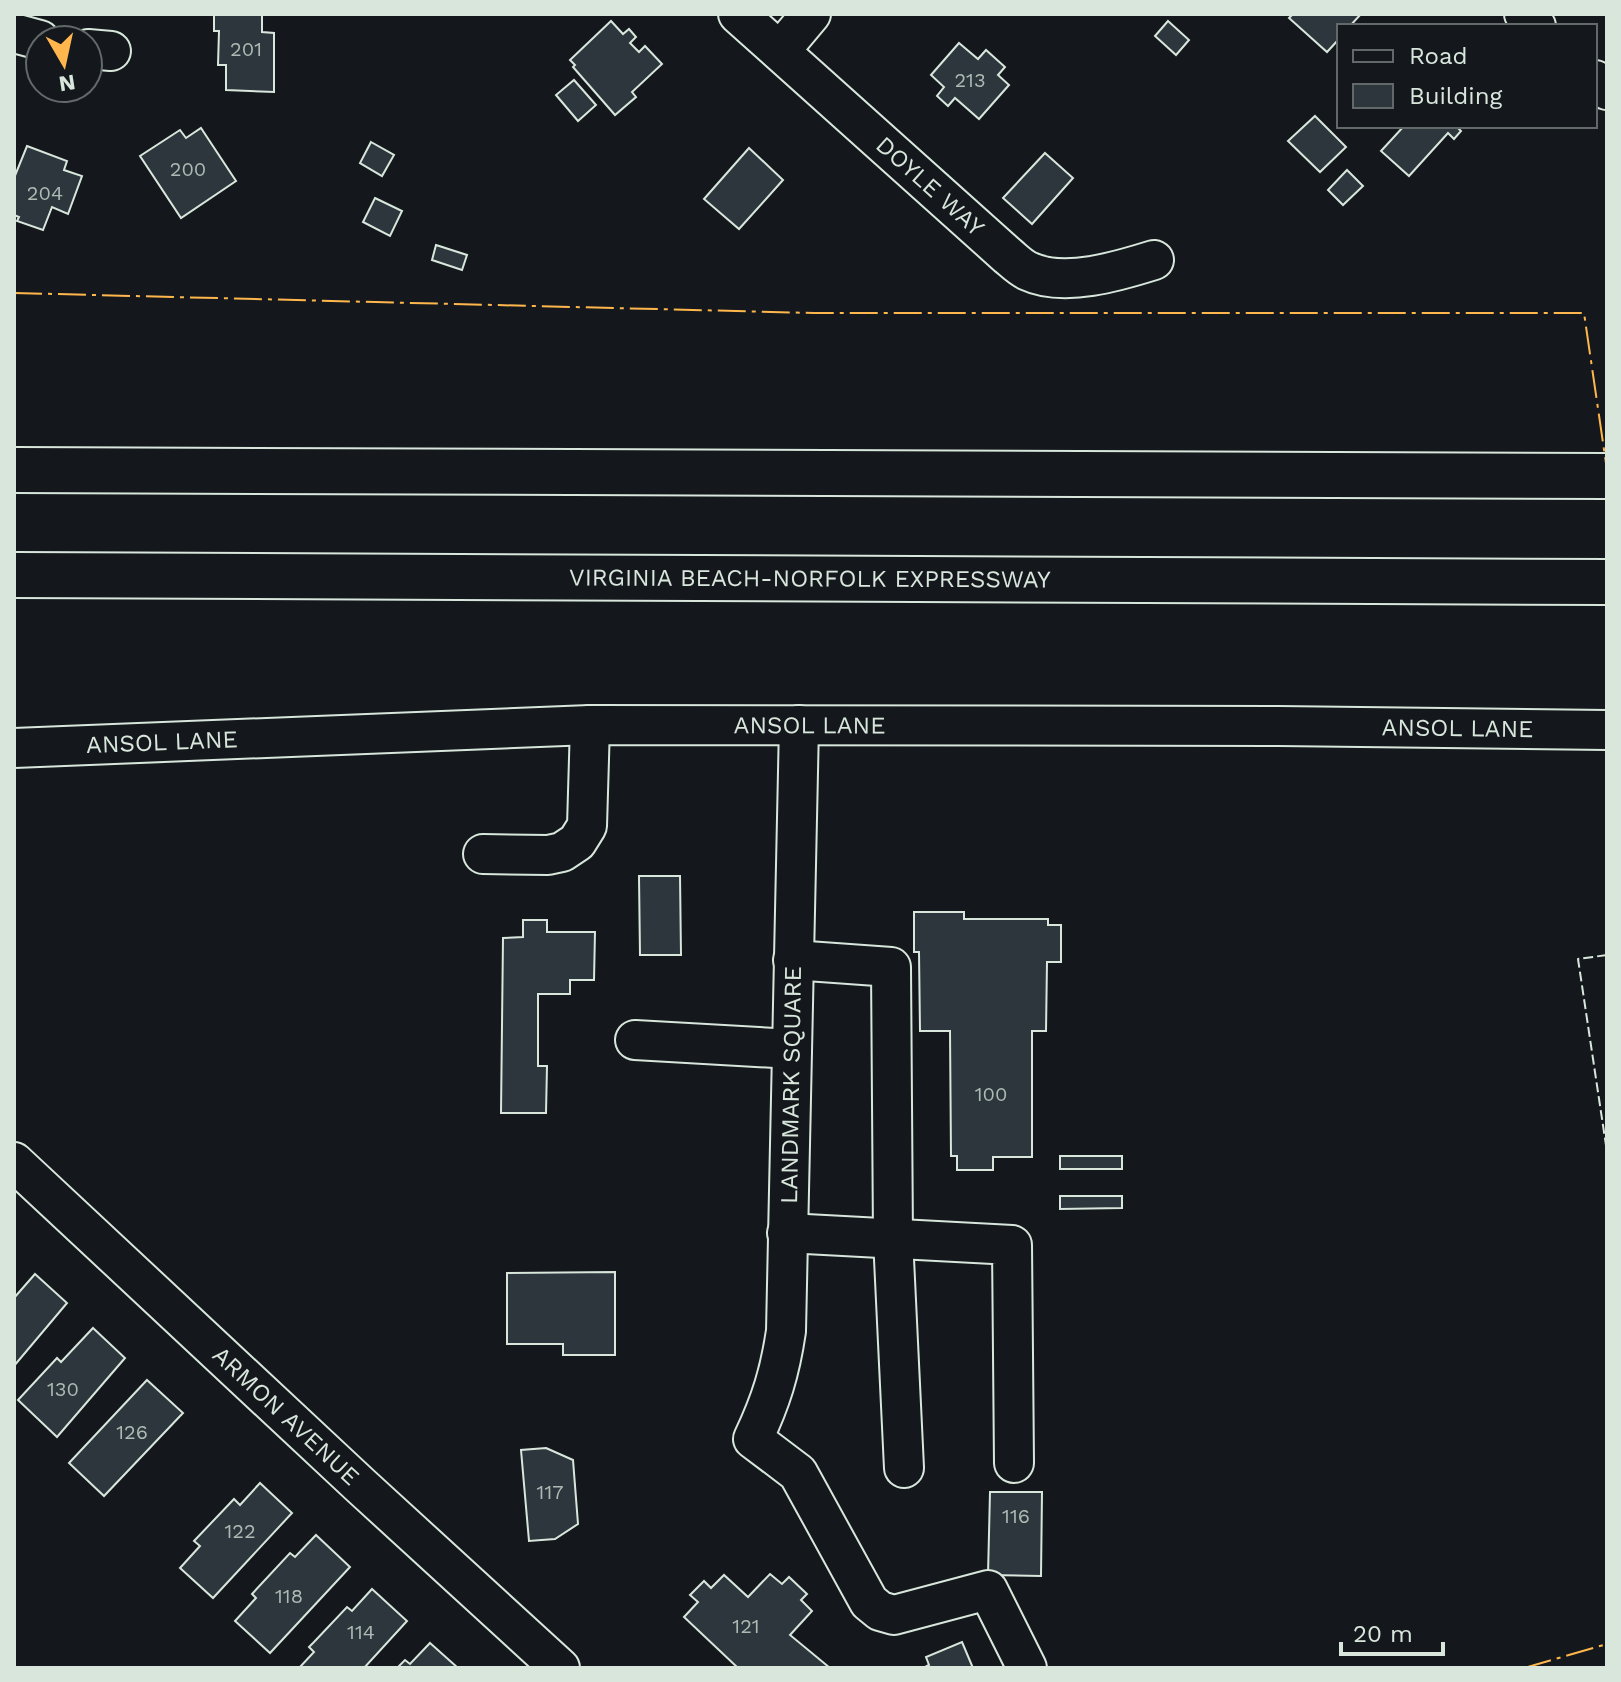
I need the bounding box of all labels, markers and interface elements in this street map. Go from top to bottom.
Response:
north arrow [24,24,104,104]
legend [1337,24,1597,128]
house number: 201 [230,37,262,61]
text: Road [1409,42,1468,70]
house number: 213 [954,68,986,92]
text: N [57,70,77,97]
text: Building [1409,82,1502,110]
street label: DOYLE WAY [870,131,990,242]
house number: 200 [170,157,206,181]
house number: 204 [27,181,63,205]
street label: VIRGINIA BEACH-NORFOLK EXPRESSWAY [569,563,1051,594]
street label: ANSOL LANE [734,711,885,739]
street label: ANSOL LANE [1381,713,1534,743]
street label: ANSOL LANE [85,725,238,759]
street label: LANDMARK SQUARE [775,966,807,1204]
house number: 100 [975,1082,1007,1106]
street label: ARMON AVENUE [207,1341,365,1491]
house number: 130 [47,1377,79,1401]
house number: 126 [116,1420,148,1444]
house number: 117 [537,1480,563,1504]
house number: 116 [1002,1504,1030,1528]
house number: 122 [224,1519,256,1543]
house number: 118 [275,1584,303,1608]
scale bar [1341,1606,1443,1656]
house number: 121 [732,1614,760,1638]
house number: 114 [347,1620,375,1644]
text: 20 m [1353,1620,1413,1648]

